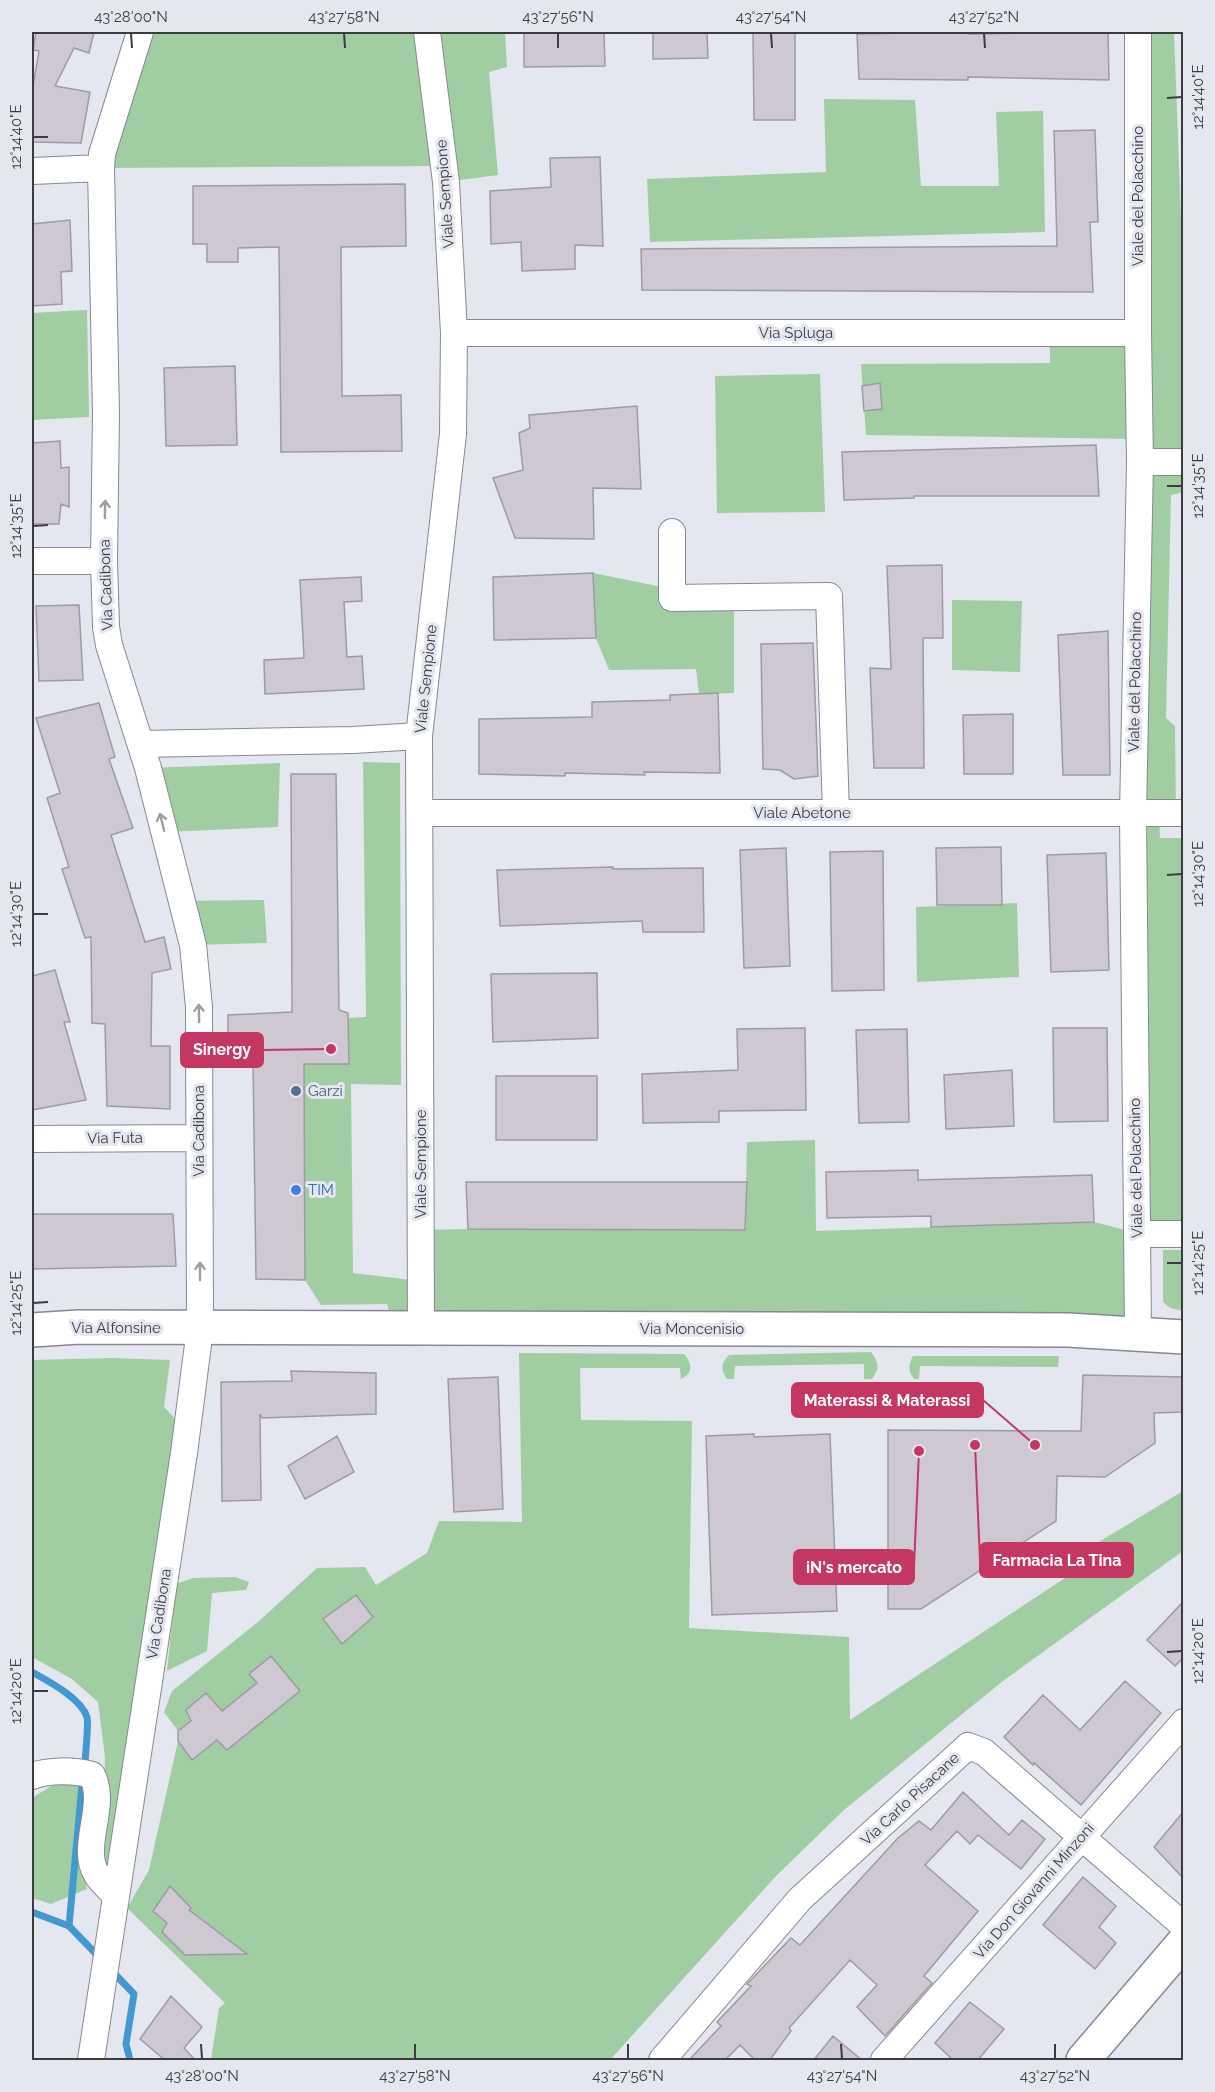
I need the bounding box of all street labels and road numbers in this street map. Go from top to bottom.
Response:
street label: Viale del Polacchino [1129,126,1147,266]
street label: Viale Sempione [432,139,458,249]
street label: Via Spluga [759,324,833,342]
street label: Via Cadibona [95,539,117,631]
street label: Viale del Polacchino [1125,612,1145,752]
street label: Viale Sempione [411,624,441,734]
street label: Viale Abetone [753,804,851,822]
street label: Via Cadibona [190,1085,208,1177]
street label: Viale del Polacchino [1126,1098,1146,1238]
street label: Viale Sempione [412,1109,430,1219]
street label: Via Futa [87,1129,143,1147]
street label: Via Alfonsine [71,1319,161,1337]
street label: Via Moncenisio [640,1320,744,1338]
street label: Via Cadibona [143,1567,175,1661]
street label: Via Carlo Pisacane [857,1749,963,1849]
street label: Via Don Giovanni Minzoni [970,1819,1098,1963]

